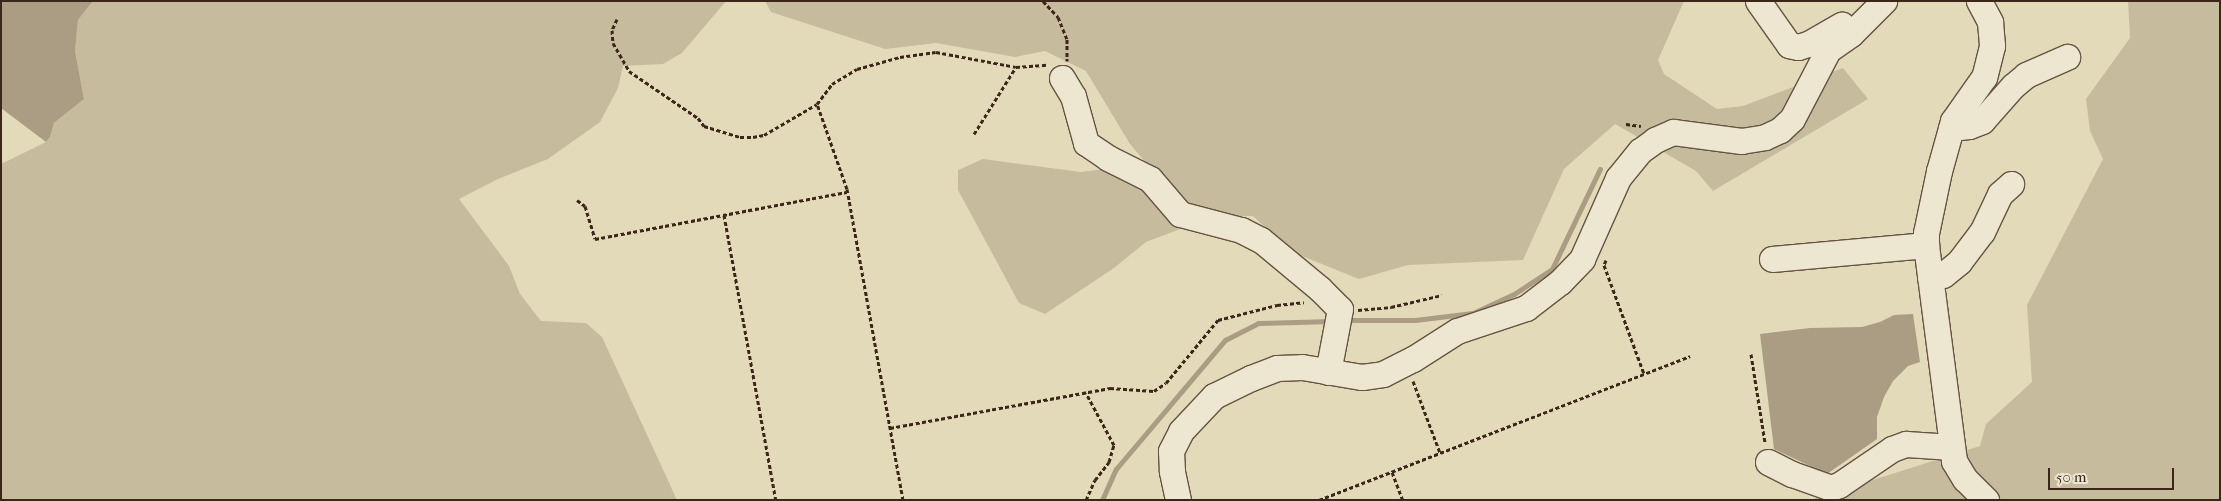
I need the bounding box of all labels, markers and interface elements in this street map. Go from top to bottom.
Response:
scale bar [2051,458,2177,490]
text: 50 m [2056,468,2086,486]

